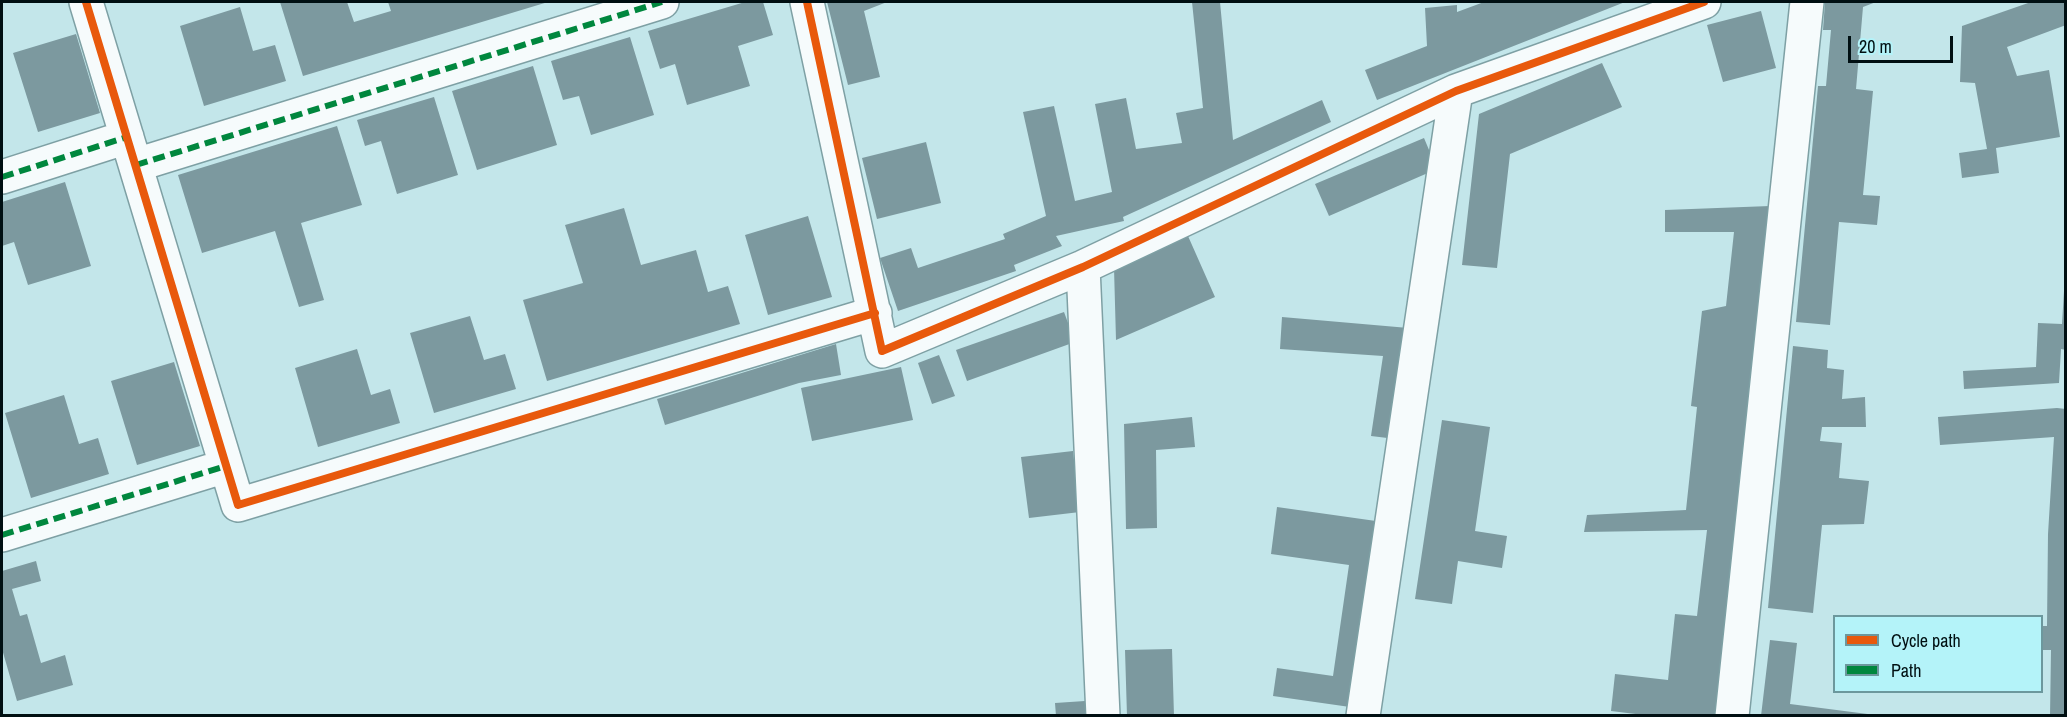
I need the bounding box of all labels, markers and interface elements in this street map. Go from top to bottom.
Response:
scale bar [1851,24,1956,62]
text: 20 m [1859,34,1892,59]
legend [1833,615,2043,693]
text: Cycle path [1891,628,1961,653]
text: Path [1891,658,1921,683]

